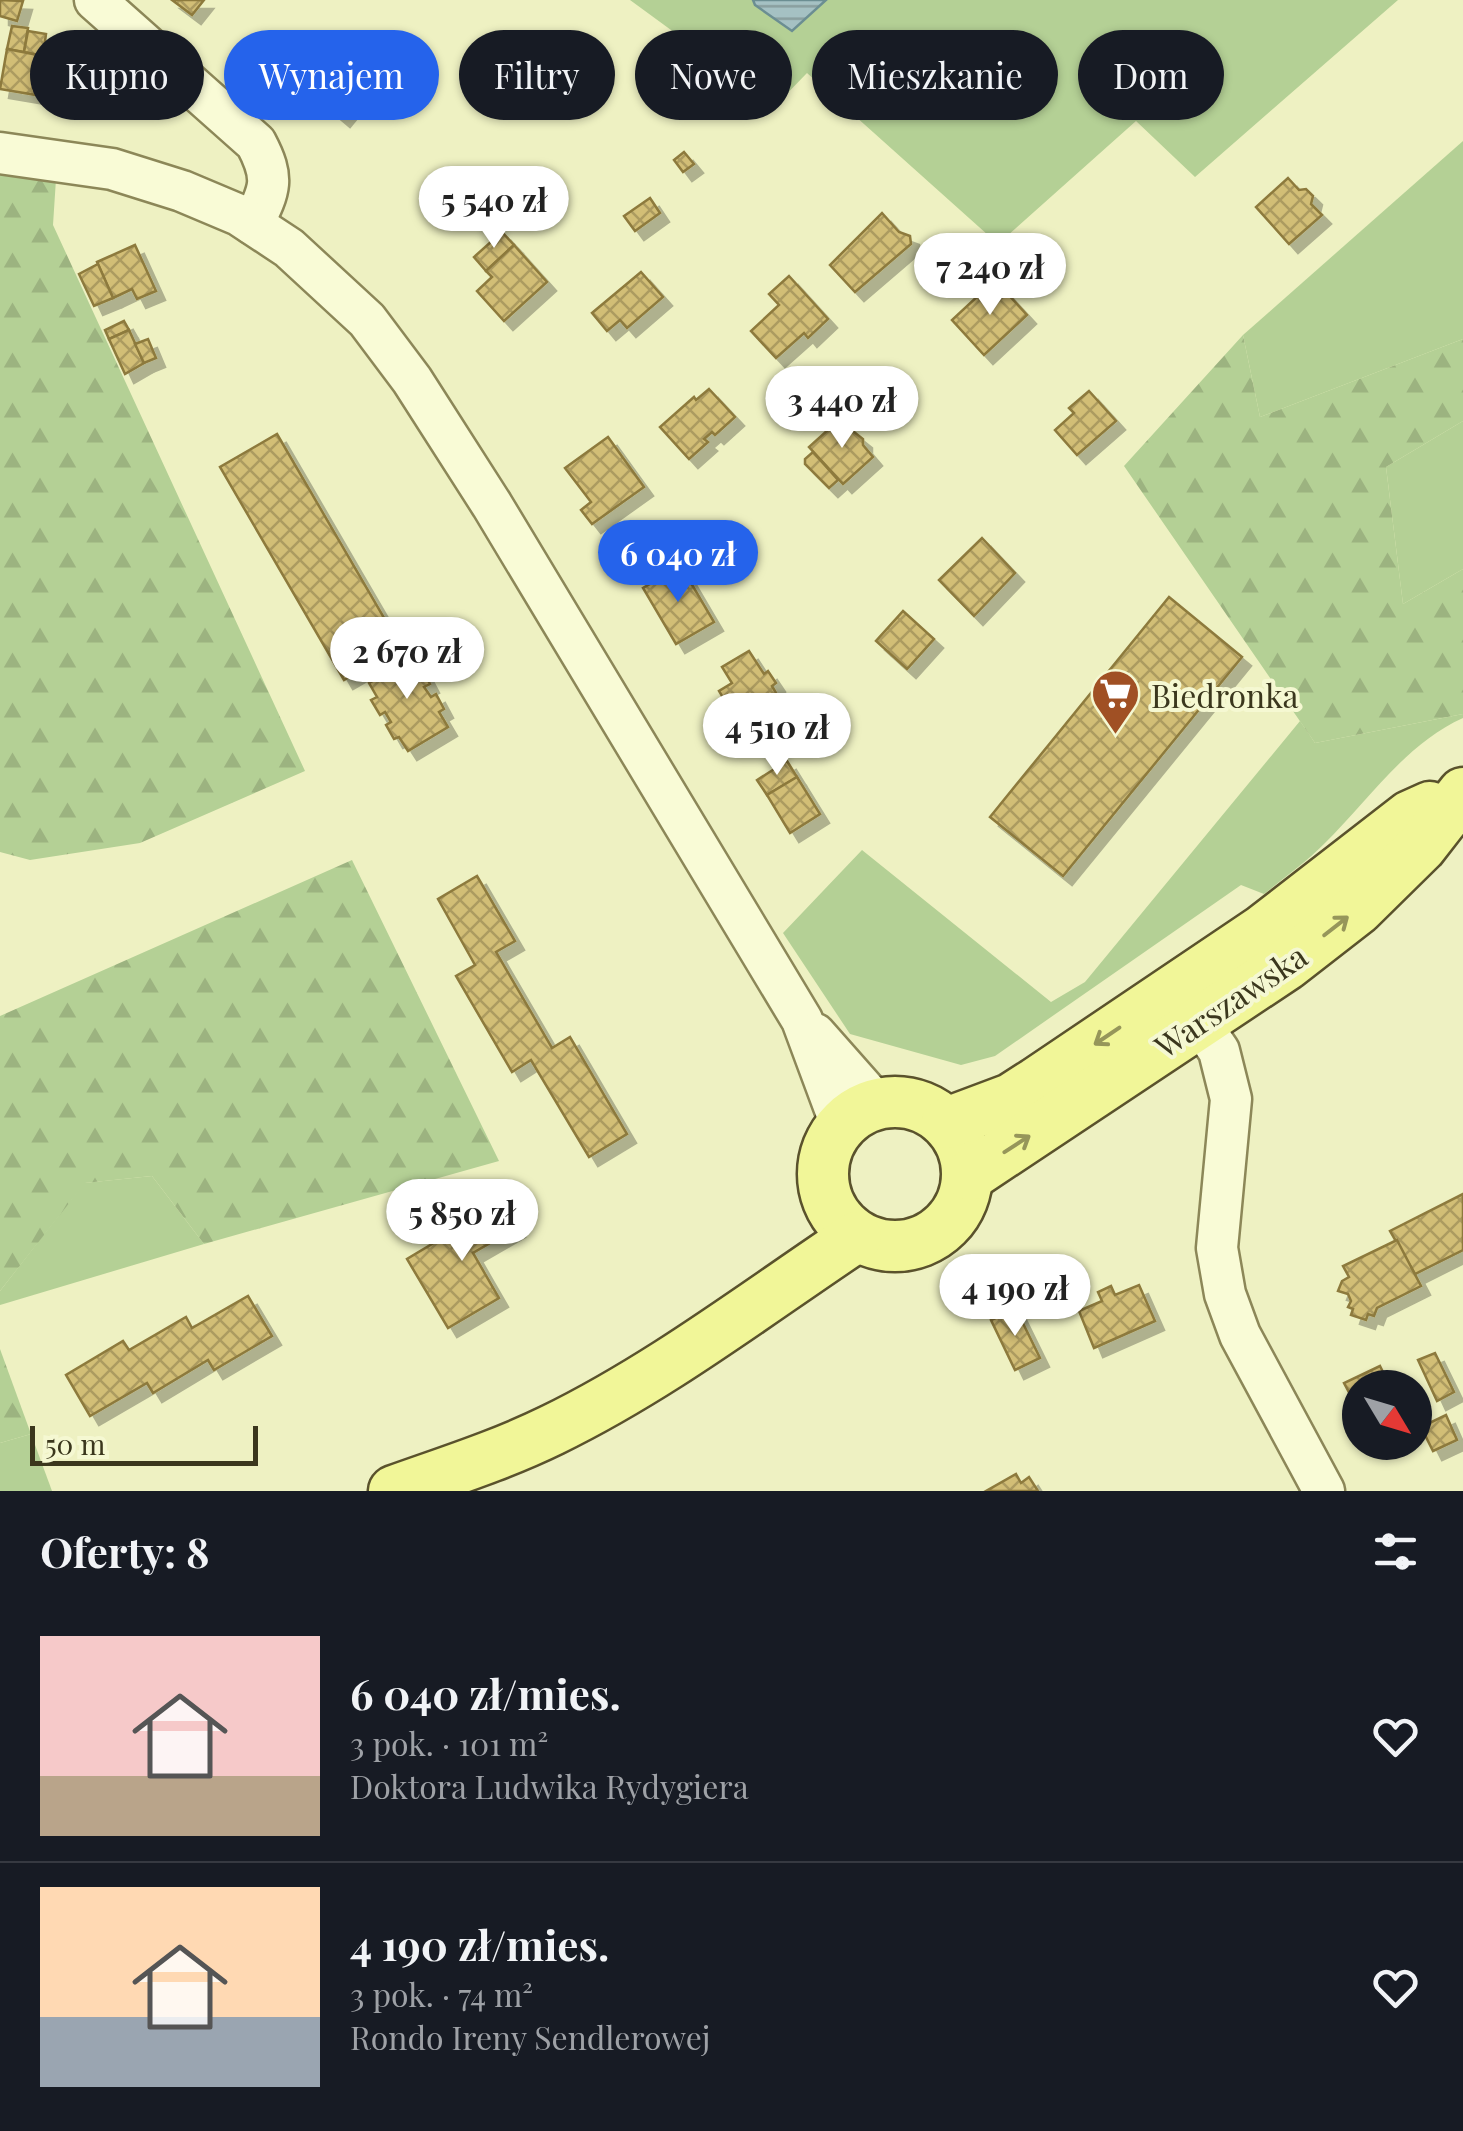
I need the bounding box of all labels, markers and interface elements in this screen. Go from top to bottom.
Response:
chip: Kupno [30,30,204,120]
chip: Wynajem [224,30,439,120]
chip: Filtry [459,30,615,120]
chip: Nowe [635,30,792,120]
chip: Mieszkanie [812,30,1058,120]
chip: Dom [1078,30,1224,120]
pin: 5 540 zł [391,166,597,251]
text: 5 540 zł [441,177,547,220]
pin: 7 240 zł [887,233,1093,318]
text: 7 240 zł [936,244,1044,287]
pin: 3 440 zł [739,366,945,451]
text: 3 440 zł [787,377,897,420]
pin: 6 040 zł [575,520,781,605]
text: 6 040 zł [620,531,736,574]
pin: 2 670 zł [304,617,510,702]
text: 2 670 zł [352,628,462,671]
supermarket icon: Biedronka [1090,668,1142,736]
place label: Biedronka [1151,673,1298,716]
pin: 4 510 zł [674,693,880,778]
text: 4 510 zł [725,704,829,747]
one-way arrow [1322,916,1349,937]
street label: Warszawska [1145,933,1315,1067]
one-way arrow [1093,1026,1121,1047]
one-way arrow [1003,1133,1031,1154]
pin: 5 850 zł [359,1179,565,1264]
text: 5 850 zł [408,1190,516,1233]
pin: 4 190 zł [912,1254,1118,1339]
text: 4 190 zł [961,1265,1069,1308]
north arrow [1342,1370,1432,1460]
map controls [1342,1370,1432,1460]
scale bar [30,1421,258,1466]
text: 50 m [45,1425,105,1462]
text: Oferty: 8 [40,1523,210,1579]
icon: filters [1368,1524,1423,1579]
text: 6 040 zł/mies. [350,1665,621,1721]
icon: home [120,1676,240,1796]
icon: heart [1368,1709,1423,1764]
text: 3 pok. · 101 m² [350,1721,548,1764]
text: Doktora Ludwika Rydygiera [350,1764,749,1807]
text: 4 190 zł/mies. [350,1916,609,1972]
icon: home [120,1927,240,2047]
icon: heart [1368,1960,1423,2015]
text: 3 pok. · 74 m² [350,1972,533,2015]
text: Rondo Ireny Sendlerowej [350,2015,710,2058]

